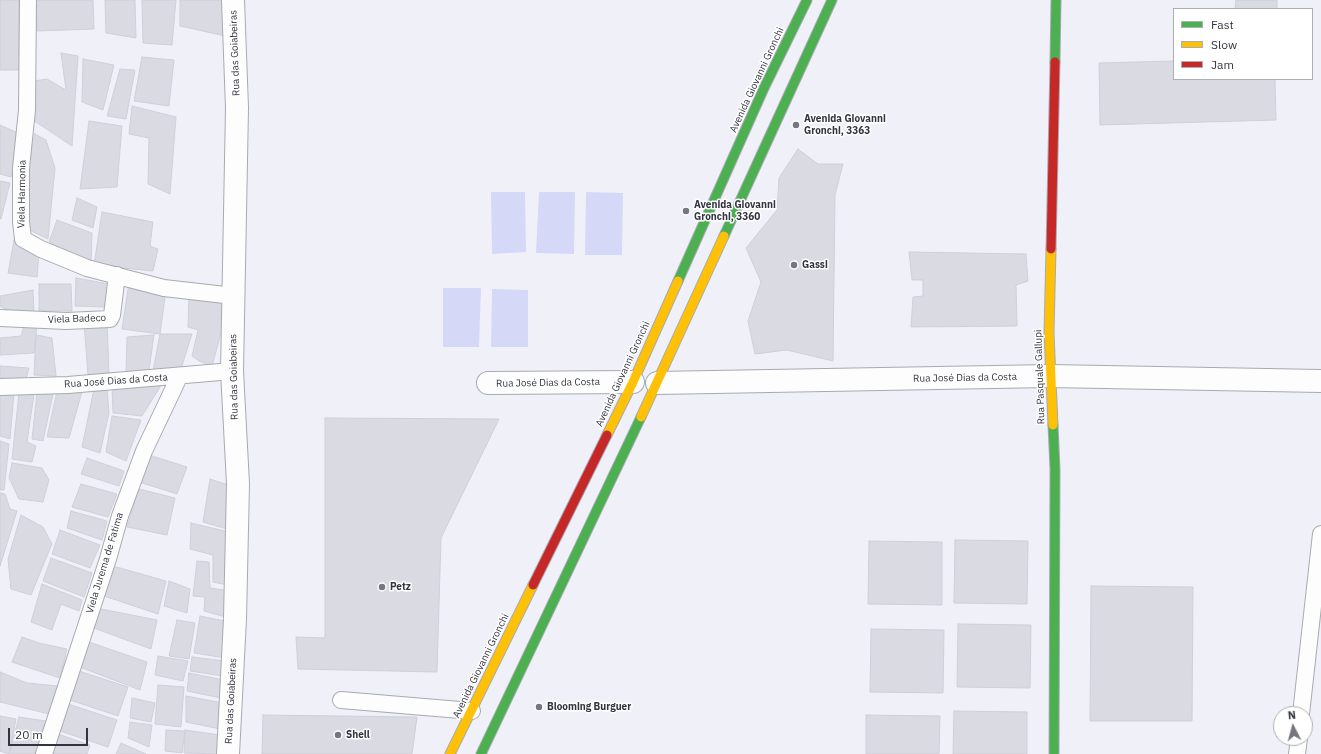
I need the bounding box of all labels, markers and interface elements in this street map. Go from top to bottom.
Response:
legend [1173,8,1313,80]
street label: Rua das Goiabeiras [228,10,242,96]
text: Fast [1211,17,1234,32]
street label: Avenida Giovanni Gronchi [727,26,787,134]
text: Slow [1211,37,1237,52]
text: Jam [1211,57,1234,72]
place label: Avenida Giovanni Gronchi, 3363 [804,113,886,136]
marker: Avenida Giovanni Gronchi, 3363 [791,120,801,130]
street label: Viela Harmonia [15,160,29,228]
place label: Avenida Giovanni Gronchi, 3360 [694,199,776,222]
marker: Avenida Giovanni Gronchi, 3360 [681,206,691,216]
place label: Gassi [802,259,828,271]
marker: Gassi [789,260,799,270]
street label: Viela Badeco [48,312,106,326]
street label: Avenida Giovanni Gronchi [593,320,653,428]
street label: Rua Pasquale Gallupi [1032,329,1048,425]
street label: Rua das Goiabeiras [227,334,241,420]
street label: Rua José Dias da Costa [64,371,168,391]
street label: Rua José Dias da Costa [913,371,1017,385]
street label: Rua José Dias da Costa [496,376,600,390]
street label: Viela Jurema de Fatima [84,511,126,615]
place label: Petz [390,581,411,593]
marker: Petz [377,582,387,592]
street label: Avenida Giovanni Gronchi [450,612,512,720]
street label: Rua das Goiabeiras [223,658,239,744]
place label: Blooming Burguer [547,701,631,713]
marker: Blooming Burguer [534,702,544,712]
north arrow [1273,706,1313,746]
text: N [1287,708,1297,722]
scale bar [10,720,90,746]
text: 20 m [15,727,43,742]
place label: Shell [346,729,370,741]
marker: Shell [333,730,343,740]

